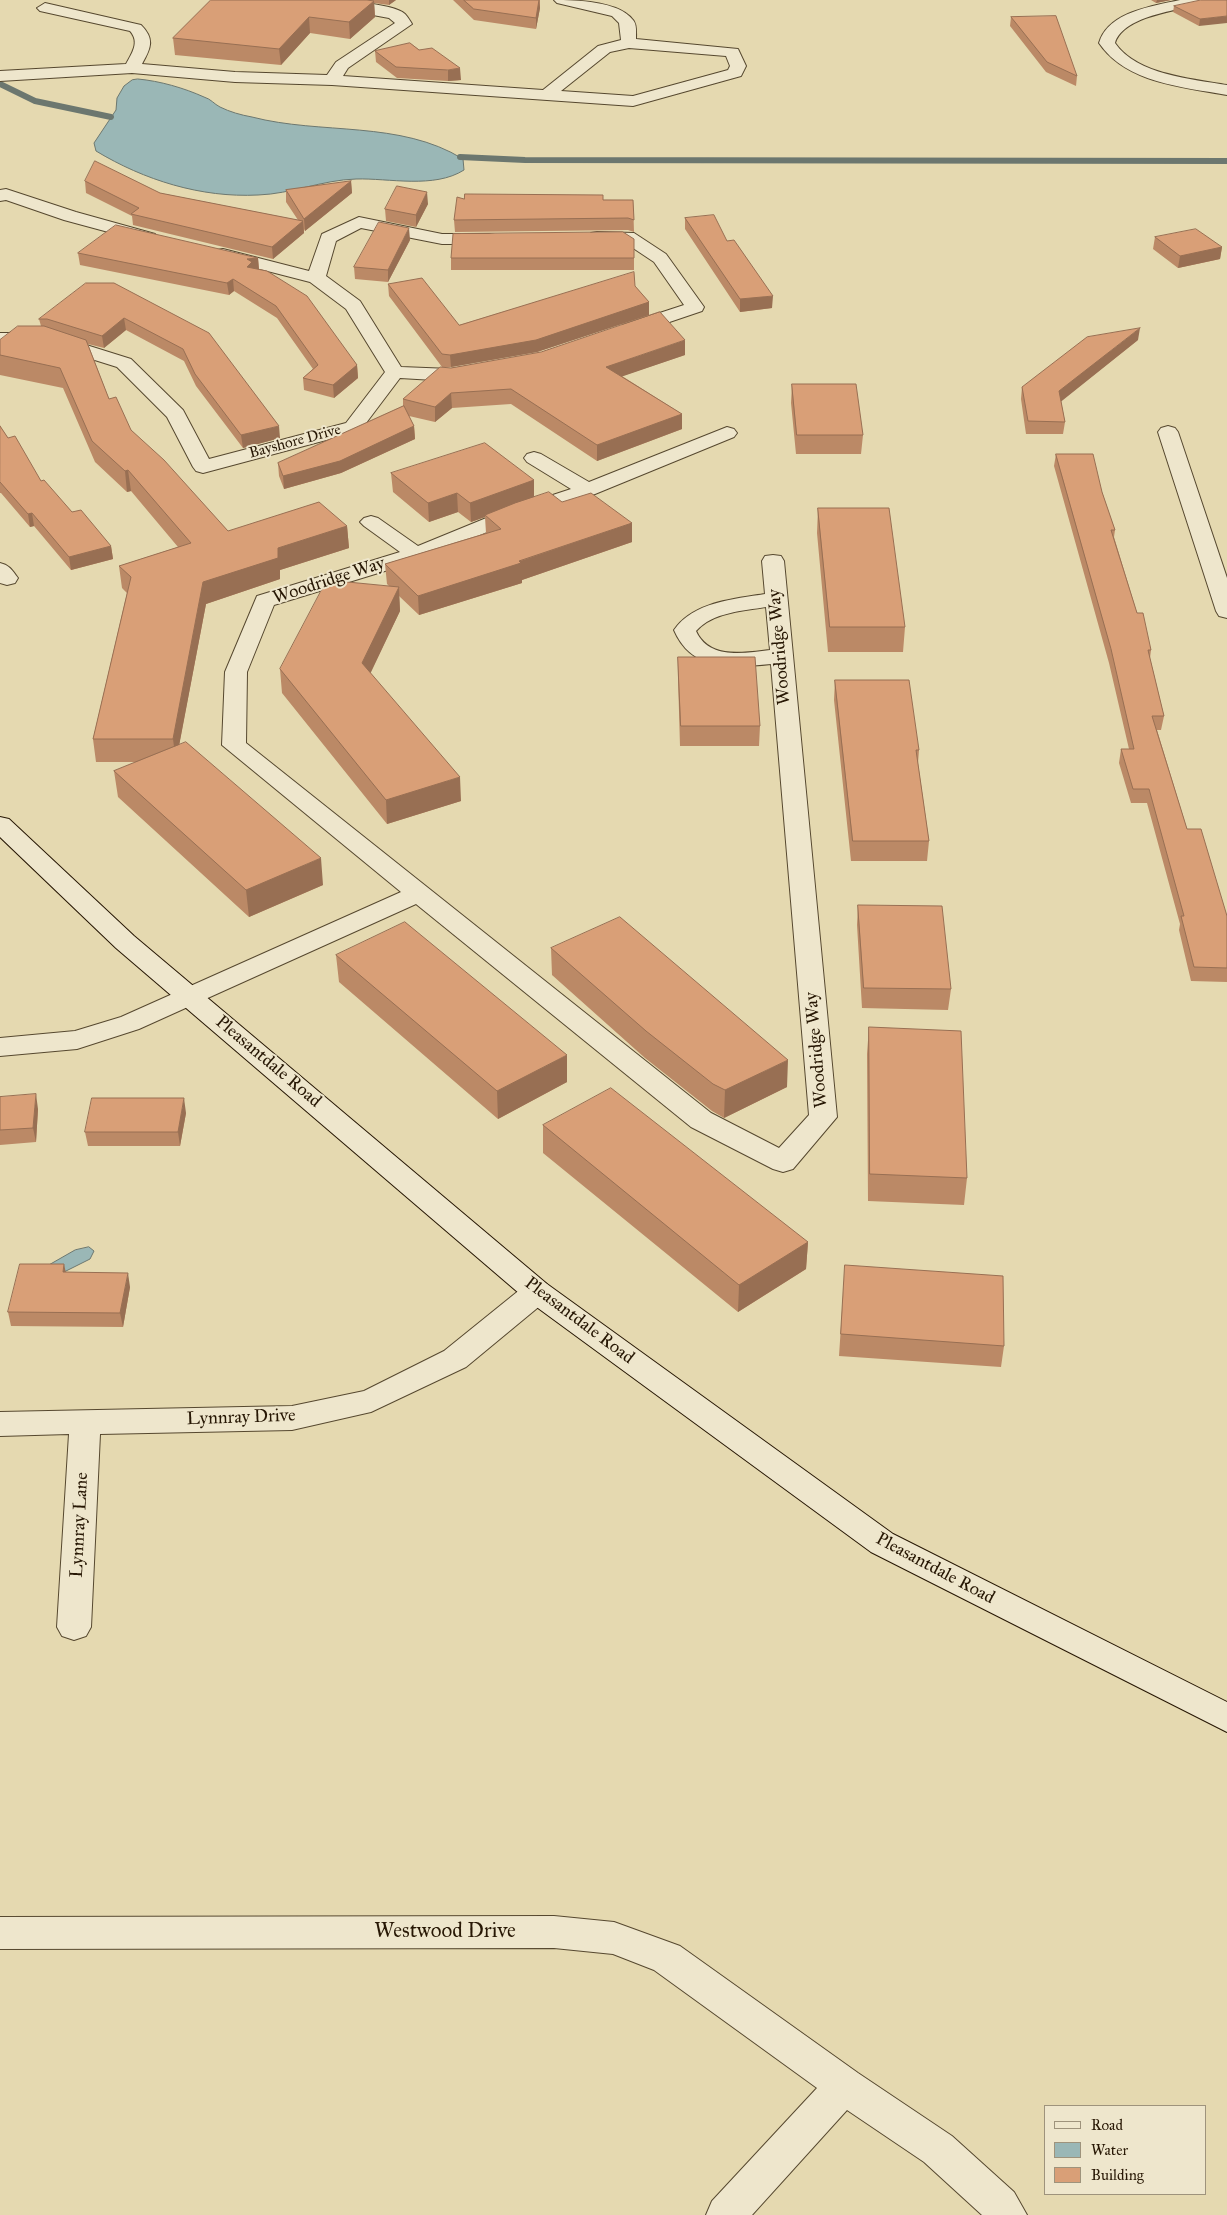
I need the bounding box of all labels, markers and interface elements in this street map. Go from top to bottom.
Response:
street label: Bayshore Drive [247,421,343,463]
street label: Woodridge Way [270,553,388,609]
street label: Woodridge Way [764,588,796,706]
street label: Woodridge Way [801,991,833,1109]
street label: Pleasantdale Road [211,1011,325,1113]
street label: Pleasantdale Road [520,1273,638,1369]
street label: Lynnray Drive [186,1405,296,1431]
street label: Lynnray Lane [66,1472,94,1578]
street label: Pleasantdale Road [872,1529,998,1609]
street label: Westwood Drive [374,1919,516,1945]
legend [1044,2105,1207,2195]
text: Road [1091,2116,1123,2134]
text: Water [1091,2141,1128,2159]
text: Building [1091,2166,1144,2184]

